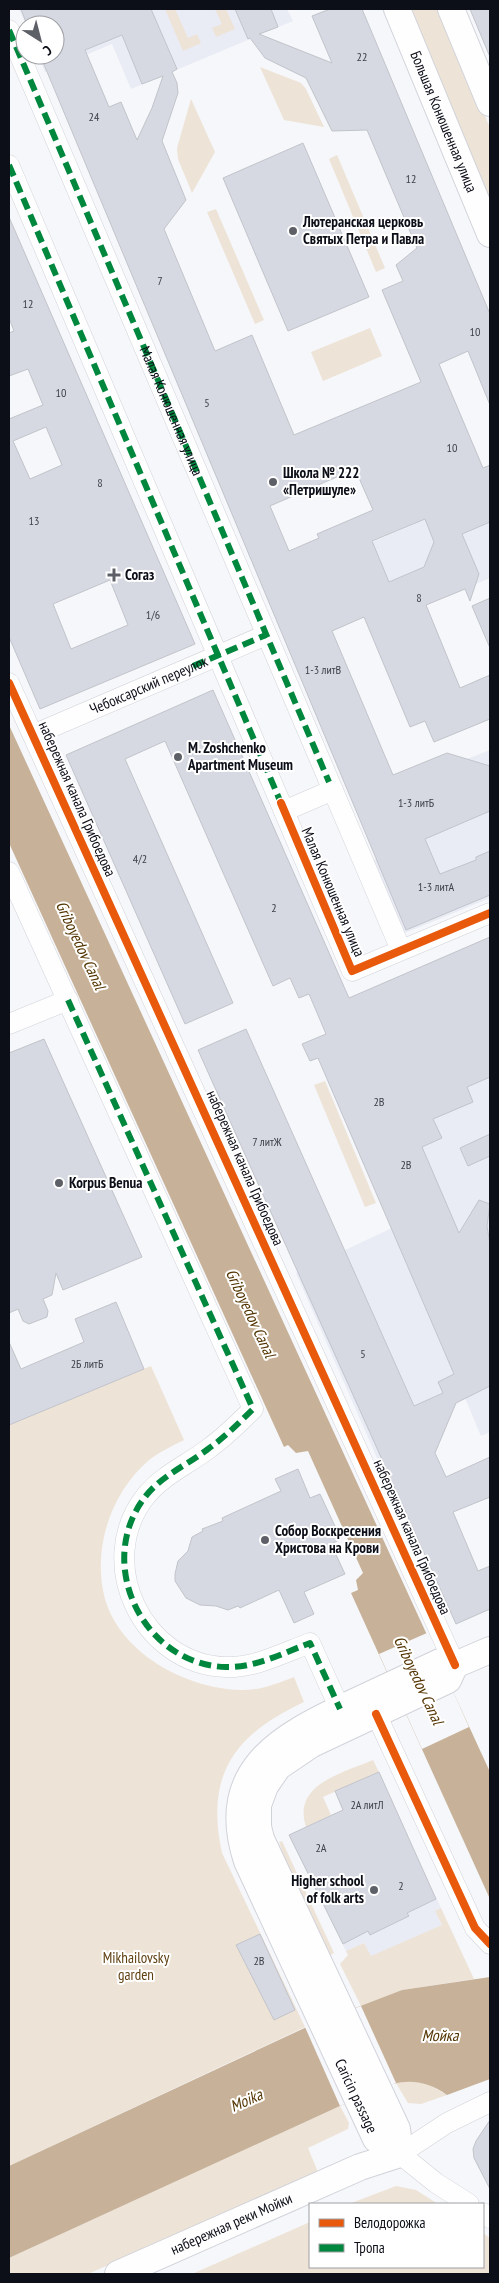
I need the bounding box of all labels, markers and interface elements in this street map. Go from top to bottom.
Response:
north arrow [15,15,65,65]
text: С [39,41,56,60]
street label: Большая Конюшенная улица [406,48,482,195]
house number: 22 [357,49,367,64]
house number: 24 [89,109,100,124]
house number: 12 [406,171,416,186]
place label: Лютеранская церковь Святых Петра и Павла [302,212,424,248]
marker: Лютеранская церковь Святых Петра и Павла [287,225,299,237]
house number: 7 [157,273,163,288]
house number: 12 [23,296,33,311]
house number: 10 [470,324,480,339]
street label: Малая Конюшенная улица [136,343,208,478]
house number: 10 [56,385,66,400]
house number: 5 [204,395,210,410]
house number: 10 [447,440,457,455]
place label: Школа № 222 «Петришуле» [283,463,359,499]
house number: 8 [97,475,103,490]
marker: Школа № 222 «Петришуле» [267,476,279,488]
house number: 13 [29,513,39,528]
place label: Согаз [125,565,154,584]
marker: Согаз [107,568,121,582]
house number: 8 [416,590,422,605]
house number: 1/6 [146,607,160,622]
street label: Чебоксарский переулок [87,651,211,719]
house number: 1-3 литВ [305,662,342,677]
street label: набережная канала Грибоедова [35,718,120,879]
place label: M. Zoshchenko Apartment Museum [187,738,293,774]
marker: M. Zoshchenko Apartment Museum [172,751,184,763]
house number: 1-3 литБ [398,795,434,810]
street label: Малая Конюшенная улица [298,824,369,959]
house number: 4/2 [133,851,147,866]
house number: 1-3 литА [418,879,455,894]
water label: Griboyedov Canal [52,897,111,994]
house number: 2 [271,900,277,915]
street label: набережная канала Грибоедова [203,1087,288,1248]
house number: 2В [373,1094,385,1109]
house number: 7 литЖ [252,1134,282,1149]
house number: 2В [400,1157,412,1172]
place label: Korpus Benua [69,1173,142,1192]
marker: Korpus Benua [53,1177,65,1189]
water label: Griboyedov Canal [222,1265,281,1362]
house number: 5 [360,1346,366,1361]
house number: 2Б литБ [71,1356,103,1371]
street label: набережная канала Грибоедова [370,1456,455,1617]
place label: Собор Воскресения Христова на Крови [275,1521,381,1557]
marker: Собор Воскресения Христова на Крови [259,1534,271,1546]
water label: Griboyedov Canal [390,1632,449,1729]
house number: 2А литЛ [350,1797,384,1812]
house number: 2А [315,1840,327,1855]
place label: Higher school of folk arts [291,1871,364,1907]
house number: 2 [398,1878,404,1893]
marker: Higher school of folk arts [368,1884,380,1896]
park label: Mikhailovsky garden [103,1948,170,1984]
house number: 2В [253,1953,265,1968]
water label: Мойка [422,2025,460,2045]
street label: Caricin passage [331,2056,382,2136]
water label: Moika [227,2083,267,2116]
street label: набережная реки Мойки [168,2188,295,2259]
legend [309,2203,484,2268]
text: Велодорожка [354,2213,425,2232]
text: Тропа [354,2238,385,2257]

